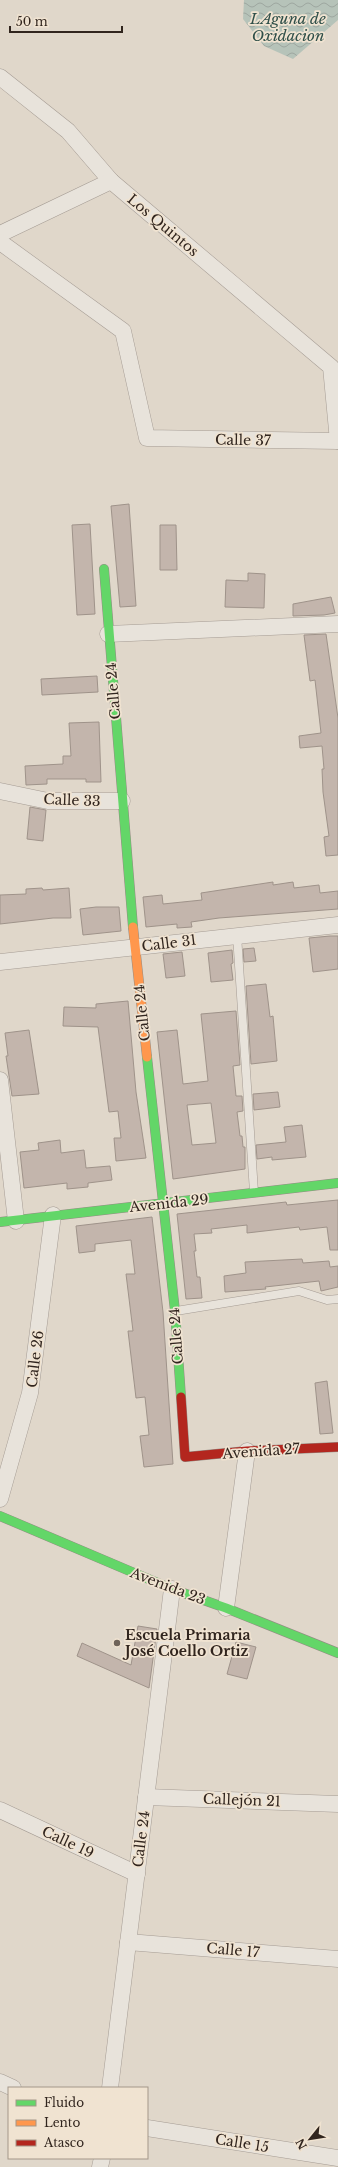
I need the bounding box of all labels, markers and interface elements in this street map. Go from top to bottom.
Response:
scale bar [10,8,122,34]
water label: LAguna de Oxidacion [249,9,326,45]
text: 50 m [16,14,48,29]
street label: Los Quintos [124,190,202,260]
street label: Calle 37 [215,431,272,450]
street label: Calle 24 [102,662,124,720]
street label: Calle 33 [43,790,101,810]
street label: Calle 31 [141,931,197,955]
street label: Calle 24 [130,984,154,1042]
street label: Avenida 29 [128,1190,209,1216]
street label: Calle 24 [165,1307,187,1365]
street label: Calle 26 [23,1329,47,1389]
street label: Avenida 27 [221,1439,301,1463]
street label: Avenida 23 [127,1563,208,1609]
place label: Escuela Primaria José Coello Ortiz [122,1626,251,1660]
marker: Escuela Primaria José Coello Ortiz [112,1638,122,1648]
street label: Callejón 21 [203,1790,281,1810]
street label: Calle 24 [129,1810,153,1868]
street label: Calle 19 [39,1822,97,1862]
street label: Calle 17 [206,1939,261,1961]
legend [8,2087,148,2159]
text: Fluido [44,2095,84,2110]
text: Lento [44,2115,80,2130]
north arrow [290,2119,330,2159]
street label: Calle 15 [214,2130,270,2156]
text: Atasco [43,2135,84,2150]
text: N [292,2135,310,2152]

